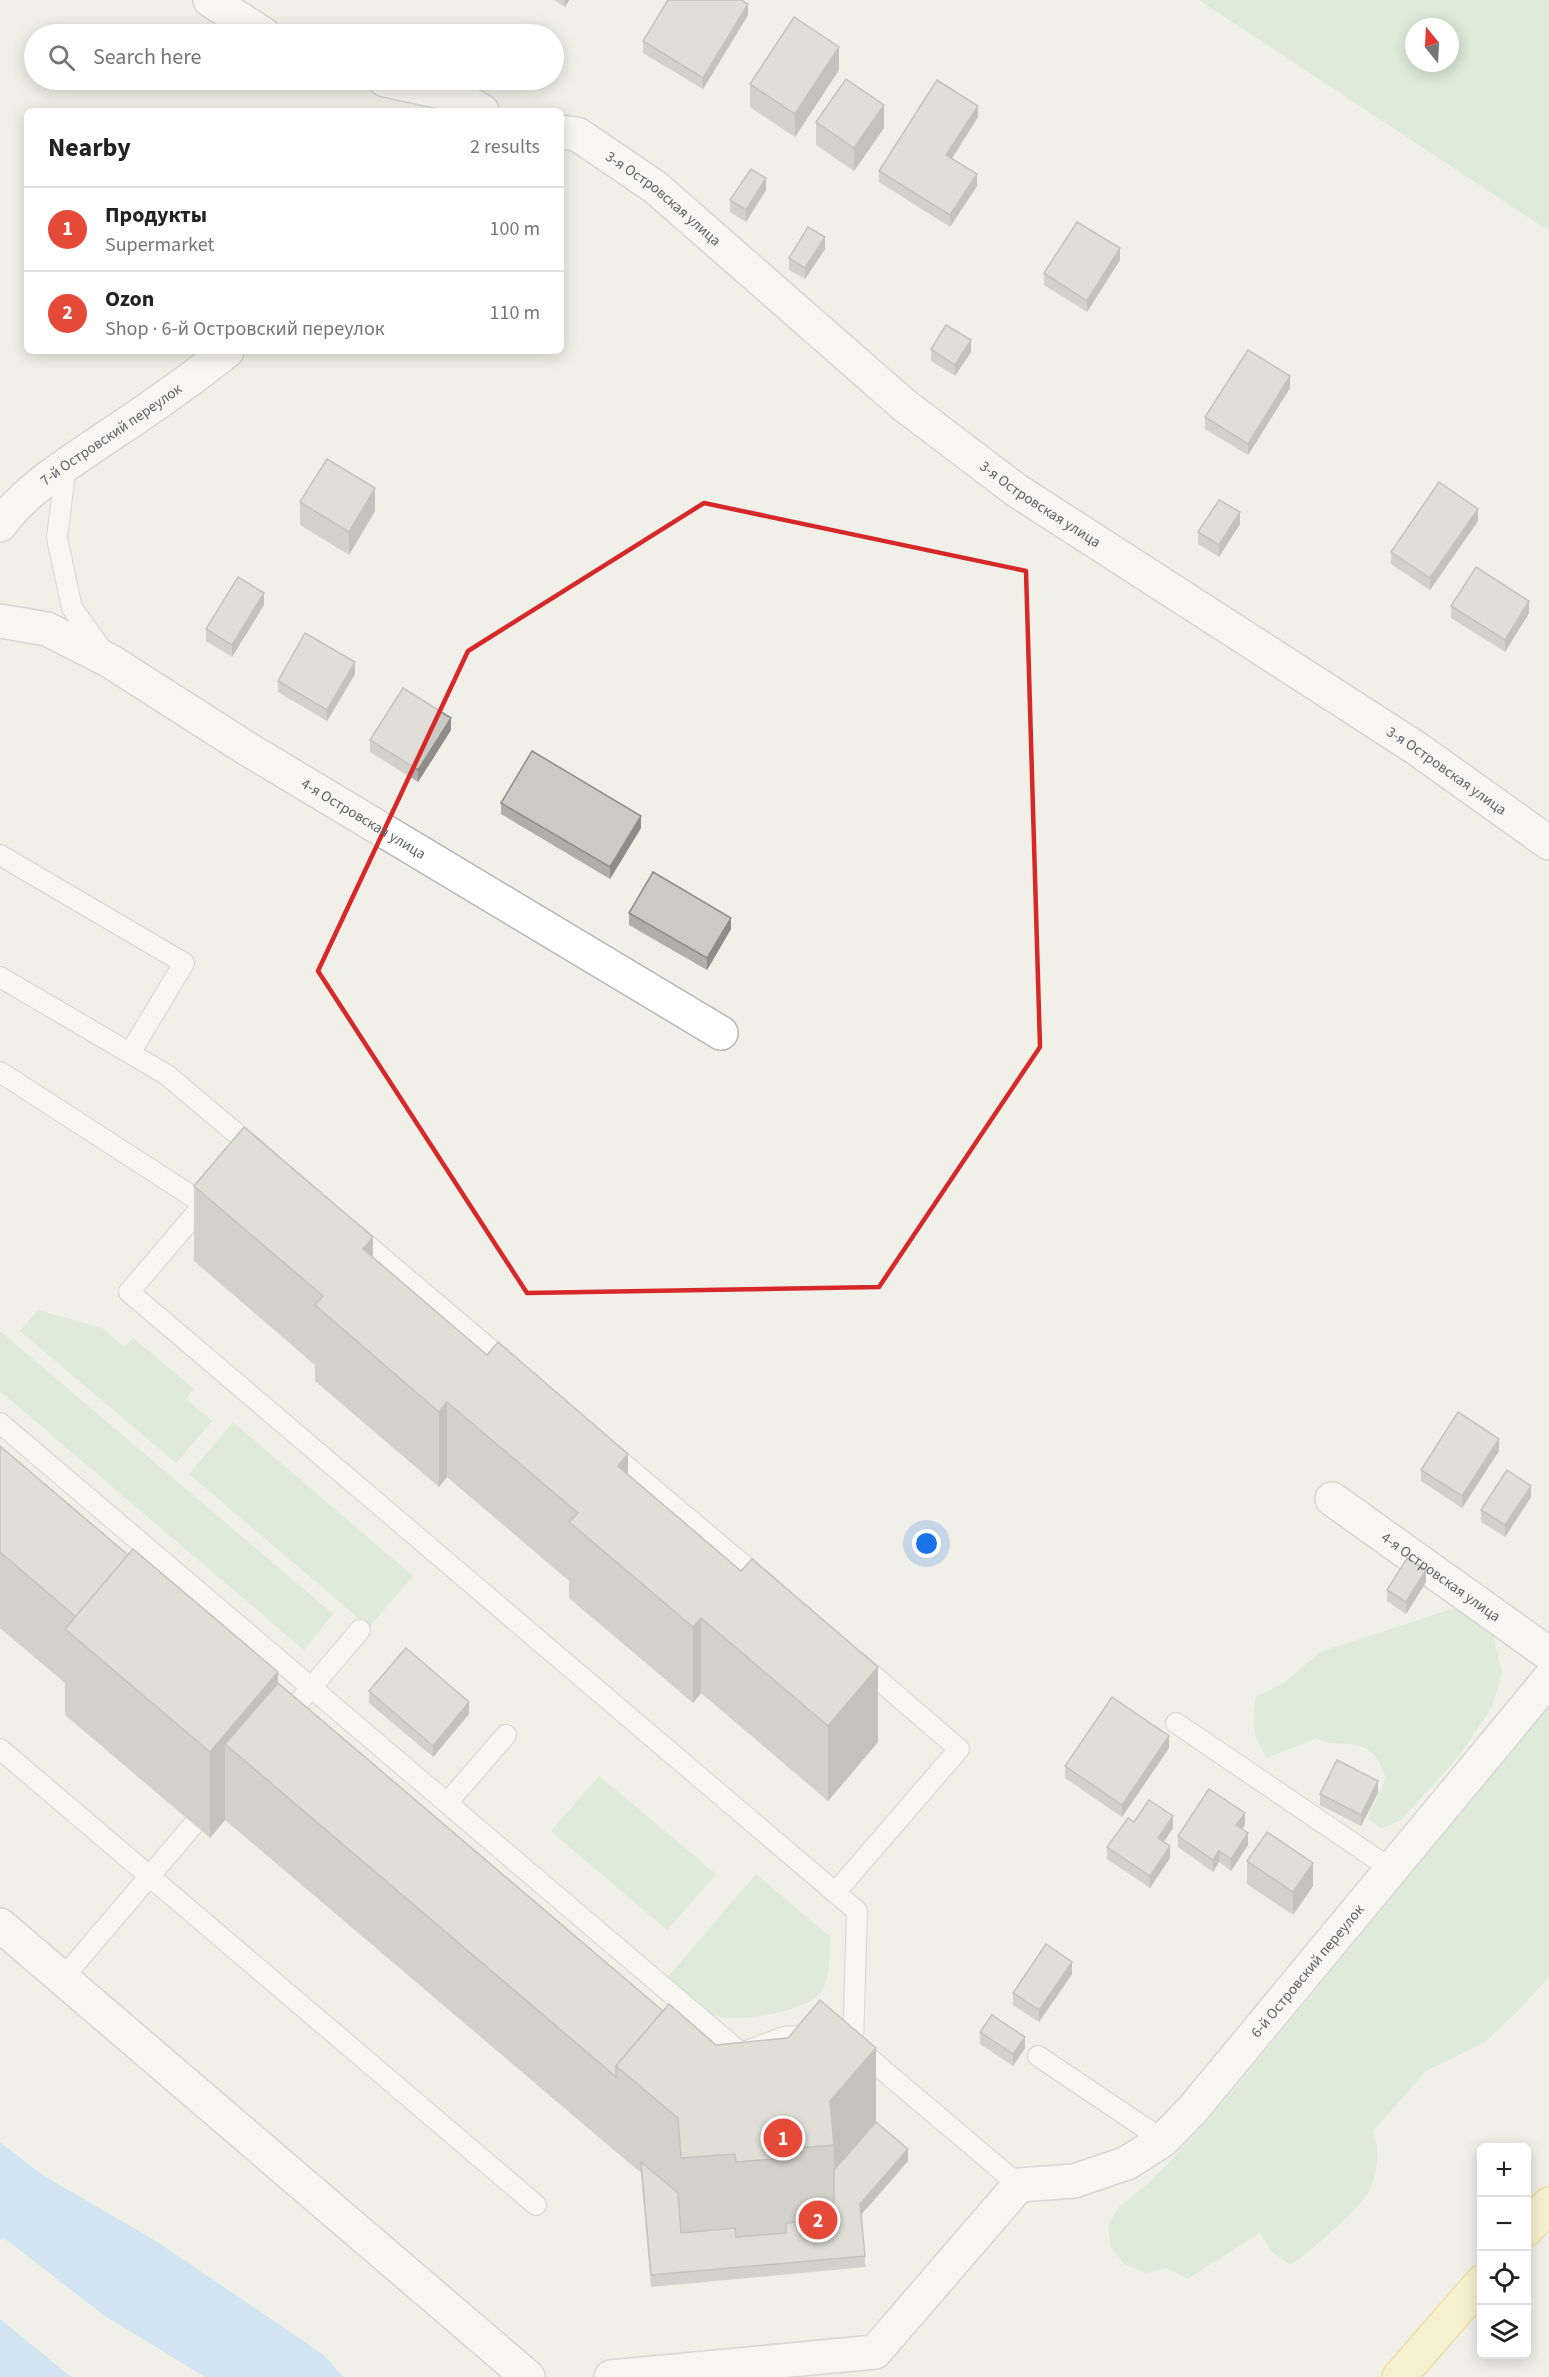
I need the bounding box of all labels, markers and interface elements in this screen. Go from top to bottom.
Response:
north arrow [1405,18,1459,72]
search box [24,24,564,90]
icon: search [45,41,78,74]
text: Search here [93,41,201,73]
text: Nearby [48,129,131,166]
text: 2 results [470,133,540,161]
street label: 3-я Островская улица [601,146,725,251]
text: Продукты [105,199,207,231]
text: 1 [62,215,73,243]
text: 100 m [490,215,540,243]
text: Supermarket [105,231,214,259]
text: Ozon [105,283,154,315]
text: 2 [62,299,73,327]
text: 110 m [490,299,540,327]
text: Shop · 6-й Островский переулок [105,315,385,343]
street label: 7-й Островский переулок [36,378,187,491]
street label: 3-я Островская улица [975,456,1105,553]
street label: 3-я Островская улица [1382,722,1511,820]
street label: 4-я Островская улица [297,773,430,865]
street label: 4-я Островская улица [1377,1527,1505,1627]
your location [912,1529,941,1558]
street label: 6-й Островский переулок [1246,1899,1370,2042]
pin: 1 [764,2116,802,2160]
map controls [1477,2143,1531,2359]
button: + [1477,2143,1531,2197]
button: − [1477,2197,1531,2251]
pin: 2 [798,2198,838,2242]
button: locate [1477,2251,1531,2305]
button: layers [1477,2305,1531,2359]

